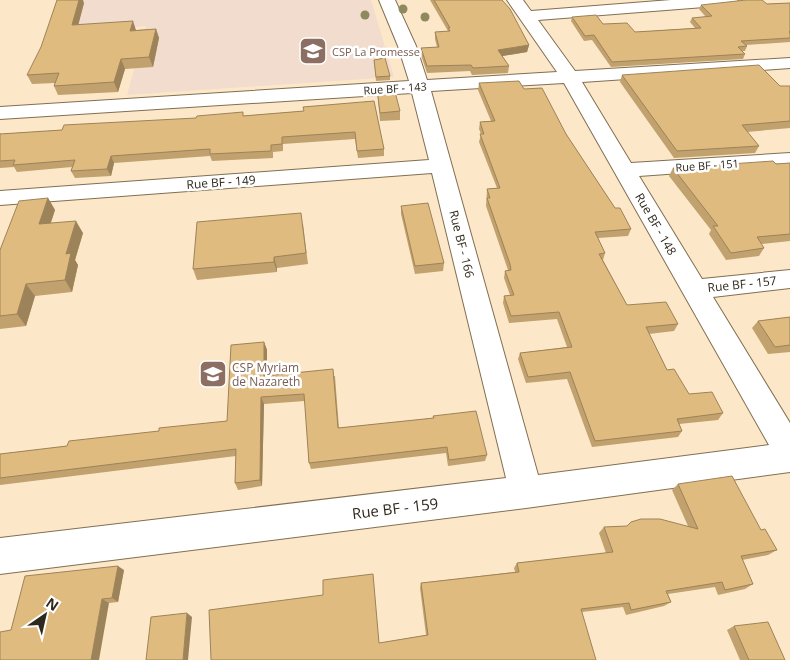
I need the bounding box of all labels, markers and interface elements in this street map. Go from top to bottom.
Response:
school or university icon: CSP La Promesse [298,36,328,66]
place label: CSP La Promesse [332,44,420,59]
street label: Rue BF - 143 [363,78,427,98]
street label: Rue BF - 151 [675,155,739,175]
street label: Rue BF - 149 [186,171,256,193]
street label: Rue BF - 148 [631,190,681,258]
street label: Rue BF - 166 [445,208,479,280]
street label: Rue BF - 157 [707,272,777,296]
school or university icon: CSP Myriam de Nazareth [198,359,228,389]
place label: CSP Myriam de Nazareth [232,359,300,390]
street label: Rue BF - 159 [351,493,439,523]
north arrow [20,590,70,640]
text: N [43,593,63,615]

